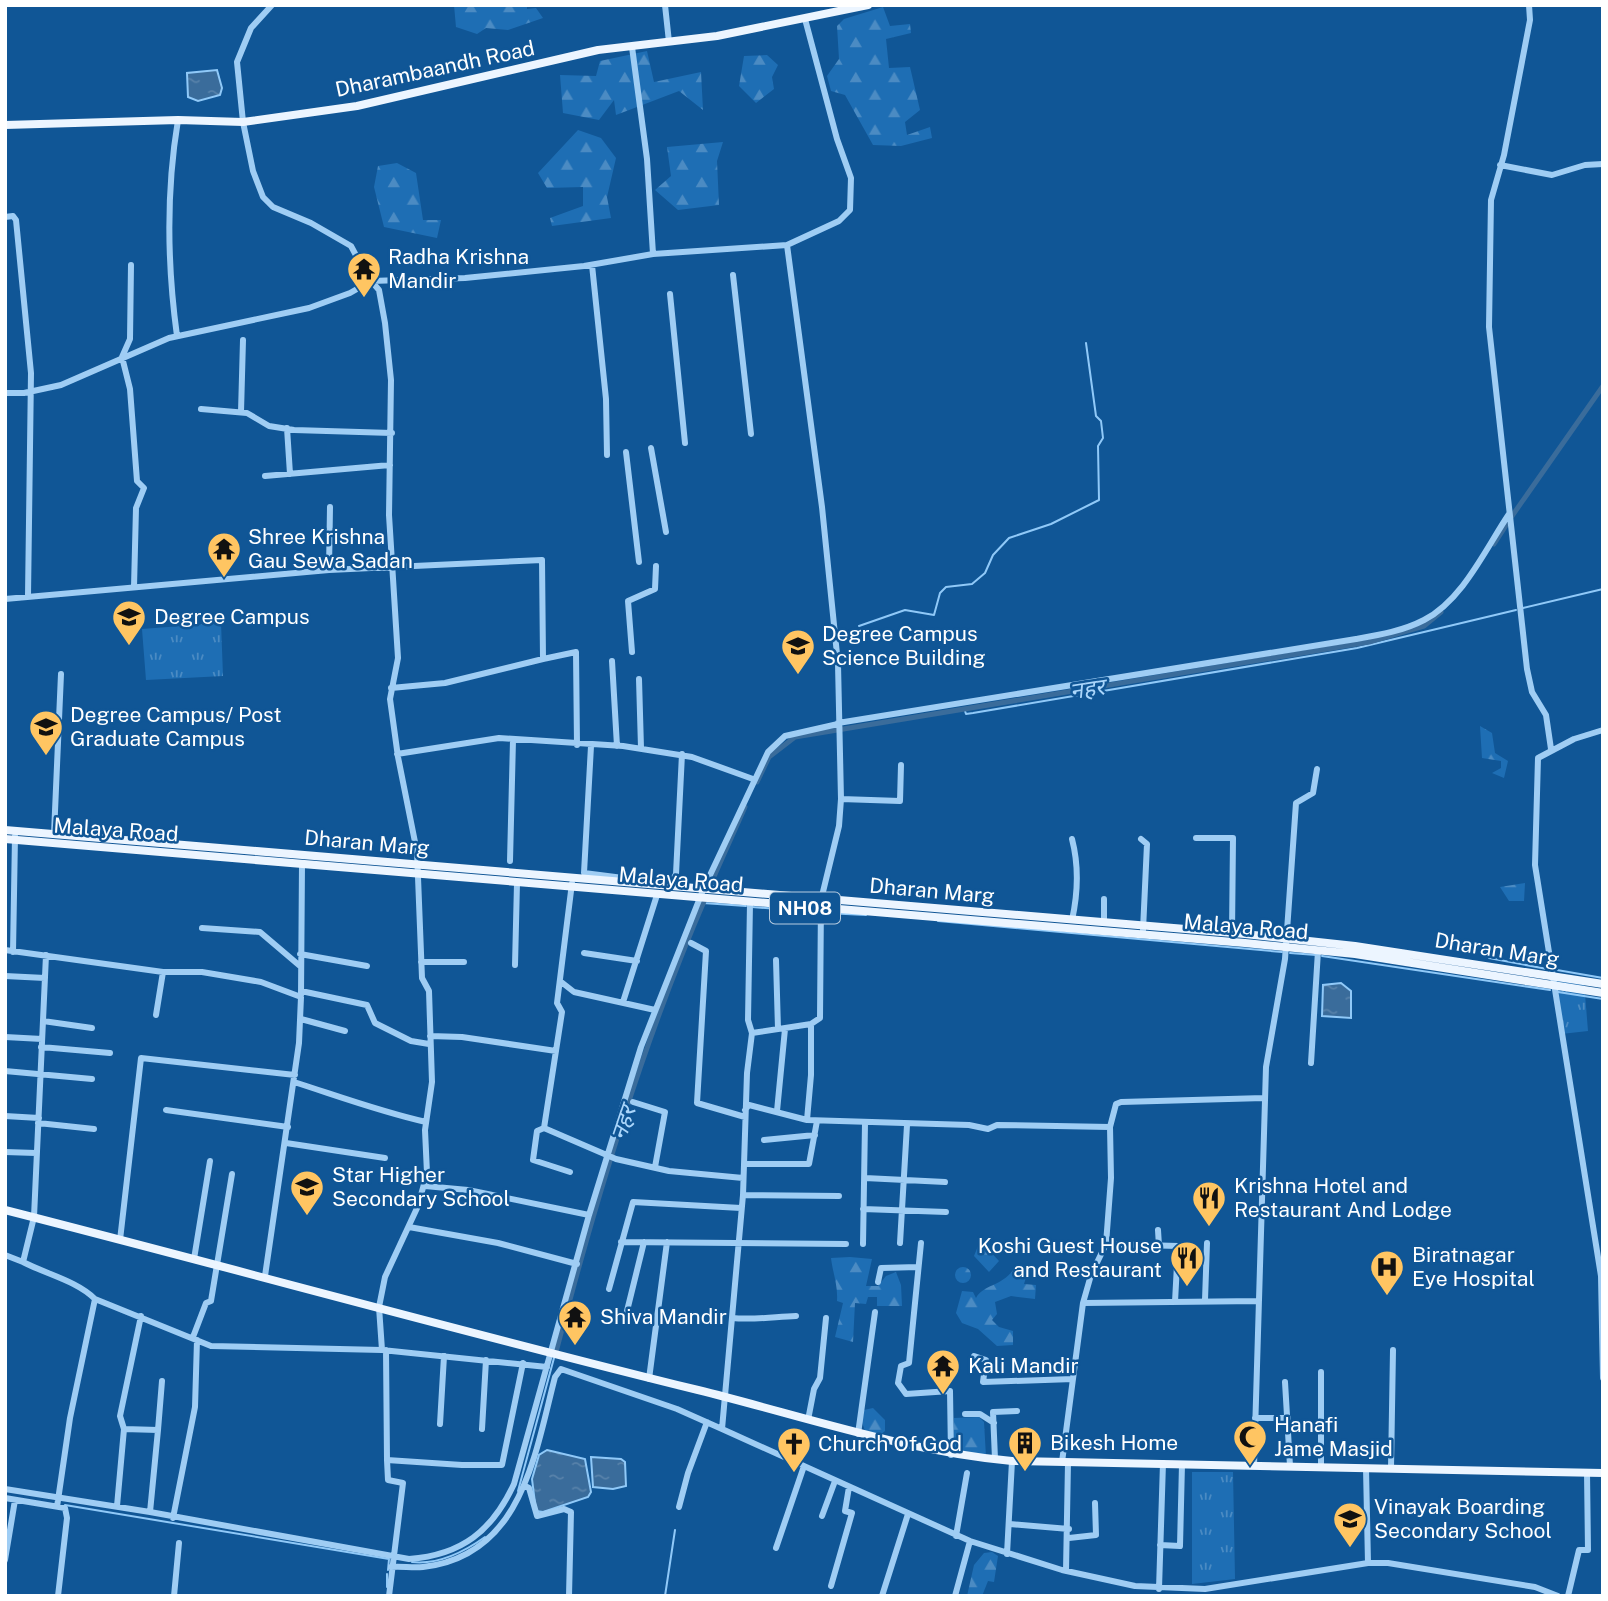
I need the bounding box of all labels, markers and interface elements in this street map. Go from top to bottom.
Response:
street label: Dharambaandh Road [333,35,537,102]
place label: Radha Krishna Mandir [388,244,529,293]
temple icon: Radha Krishna Mandir [345,250,383,299]
place label: Shree Krishna Gau Sewa Sadan [248,524,413,573]
temple icon: Shree Krishna Gau Sewa Sadan [205,530,243,579]
school or university icon: Degree Campus [110,598,148,647]
place label: Degree Campus [154,604,310,629]
place label: Degree Campus Science Building [822,621,986,670]
school or university icon: Degree Campus Science Building [779,627,817,676]
water label: नहर [1068,672,1111,705]
place label: Degree Campus/ Post Graduate Campus [70,702,282,751]
school or university icon: Degree Campus/ Post Graduate Campus [27,708,65,757]
street label: Malaya Road [53,813,179,846]
street label: Dharan Marg [303,825,431,860]
street label: Malaya Road [618,862,744,897]
street label: Dharan Marg [868,873,996,908]
road number: NH08 [770,893,840,924]
street label: Malaya Road [1183,909,1309,944]
street label: Dharan Marg [1433,927,1561,972]
water label: नहर [604,1098,642,1143]
place label: Star Higher Secondary School [332,1162,510,1211]
school or university icon: Star Higher Secondary School [288,1168,326,1217]
place label: Krishna Hotel and Restaurant And Lodge [1234,1173,1452,1222]
restaurant icon: Krishna Hotel and Restaurant And Lodge [1190,1179,1228,1228]
place label: Koshi Guest House and Restaurant [978,1233,1162,1282]
restaurant icon: Koshi Guest House and Restaurant [1168,1239,1206,1288]
place label: Biratnagar Eye Hospital [1412,1242,1535,1291]
hospital icon: Biratnagar Eye Hospital [1368,1248,1406,1297]
temple icon: Shiva Mandir [556,1298,594,1347]
place label: Shiva Mandir [600,1304,727,1329]
temple icon: Kali Mandir [924,1347,962,1396]
place label: Kali Mandir [968,1353,1079,1378]
place label: Hanafi Jame Masjid [1274,1412,1393,1461]
mosque icon: Hanafi Jame Masjid [1231,1418,1269,1467]
building icon: Bikesh Home [1006,1424,1044,1473]
church icon: Church Of God [775,1425,813,1474]
place label: Bikesh Home [1050,1430,1178,1455]
place label: Church Of God [818,1431,962,1456]
place label: Vinayak Boarding Secondary School [1374,1494,1552,1543]
school or university icon: Vinayak Boarding Secondary School [1331,1500,1369,1549]

